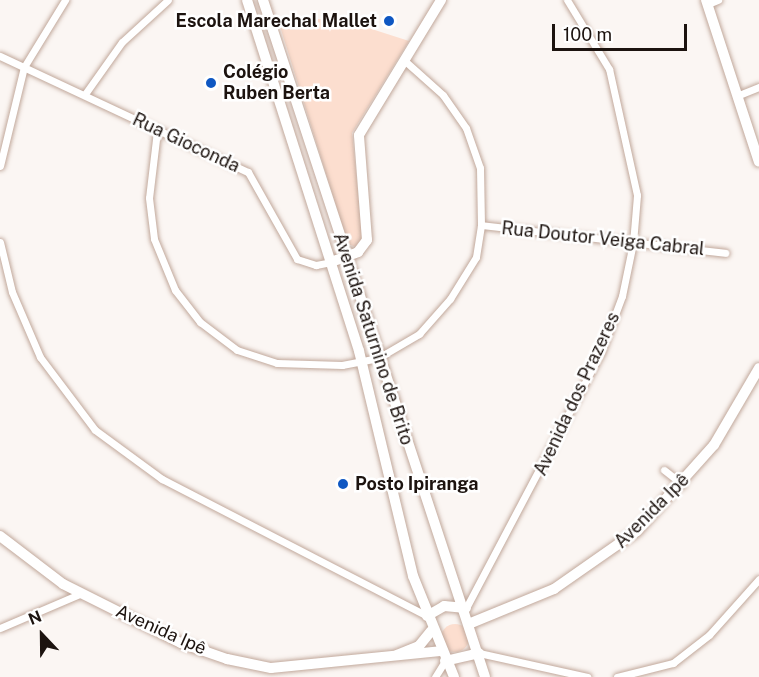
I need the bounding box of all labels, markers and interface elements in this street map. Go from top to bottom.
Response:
place label: Escola Marechal Mallet [176,10,377,32]
scale bar [555,12,690,50]
marker: Escola Marechal Mallet [382,14,396,28]
text: 100 m [563,24,612,45]
place label: Colégio Ruben Berta [223,62,330,104]
marker: Colégio Ruben Berta [204,76,218,90]
street label: Rua Gioconda [129,109,243,177]
street label: Rua Doutor Veiga Cabral [500,218,706,260]
street label: Avenida Saturnino de Brito [328,230,418,448]
street label: Avenida dos Prazeres [530,309,624,479]
street label: Avenida Ipê [610,469,694,553]
place label: Posto Ipiranga [355,473,478,495]
marker: Posto Ipiranga [336,477,350,491]
street label: Avenida Ipê [112,600,210,660]
north arrow [12,605,72,665]
text: N [26,607,44,629]

